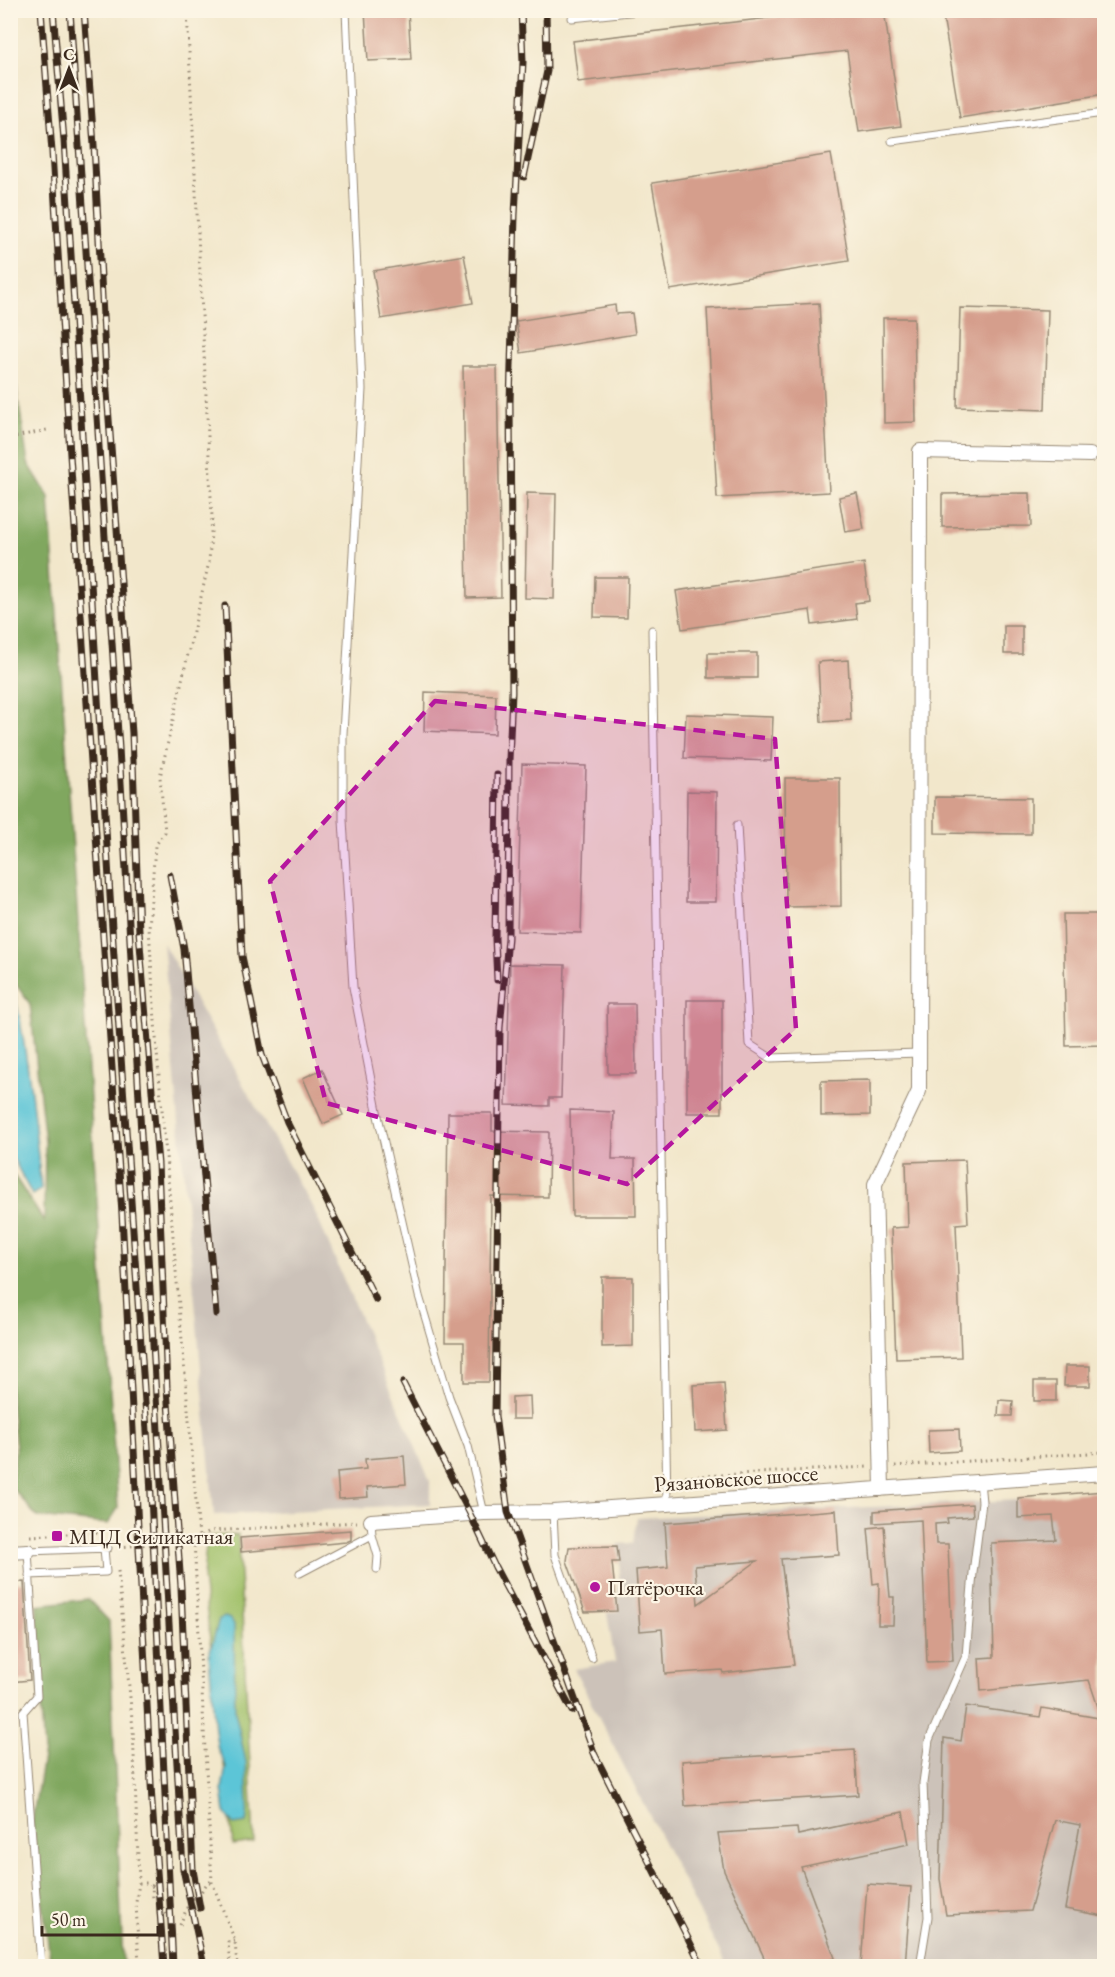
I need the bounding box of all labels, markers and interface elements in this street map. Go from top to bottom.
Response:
north arrow [39,39,99,99]
text: С [63,44,75,65]
street label: Рязановское шоссе [653,1458,820,1499]
place label: МЦД Силикатная [69,1522,233,1551]
marker: МЦД Силикатная [50,1529,64,1543]
place label: Пятёрочка [607,1573,704,1602]
marker: Пятёрочка [588,1580,602,1594]
scale bar [42,1899,158,1937]
text: 50 m [51,1908,86,1931]

